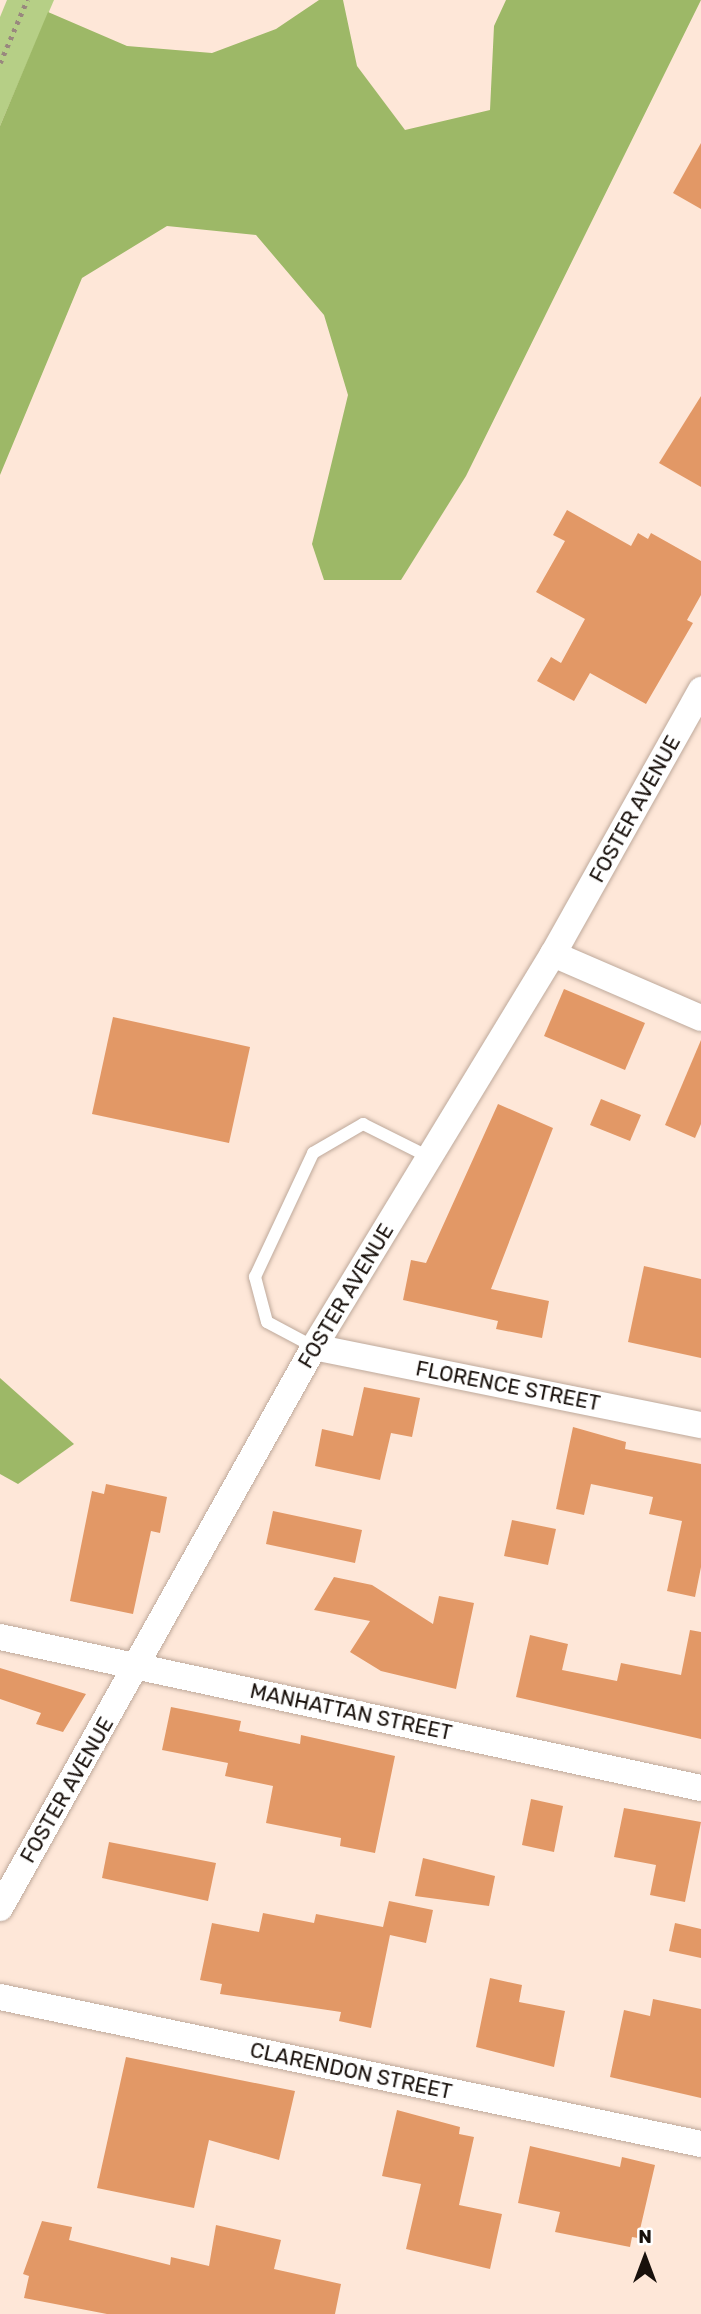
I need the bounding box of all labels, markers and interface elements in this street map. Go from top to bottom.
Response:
street label: FOSTER AVENUE [584,731,686,887]
street label: FOSTER AVENUE [293,1219,399,1373]
street label: FLORENCE STREET [414,1356,602,1416]
street label: MANHATTAN STREET [248,1678,454,1746]
street label: FOSTER AVENUE [15,1712,119,1868]
street label: CLARENDON STREET [248,2037,454,2105]
north arrow [610,2223,680,2293]
text: N [638,2225,652,2248]

